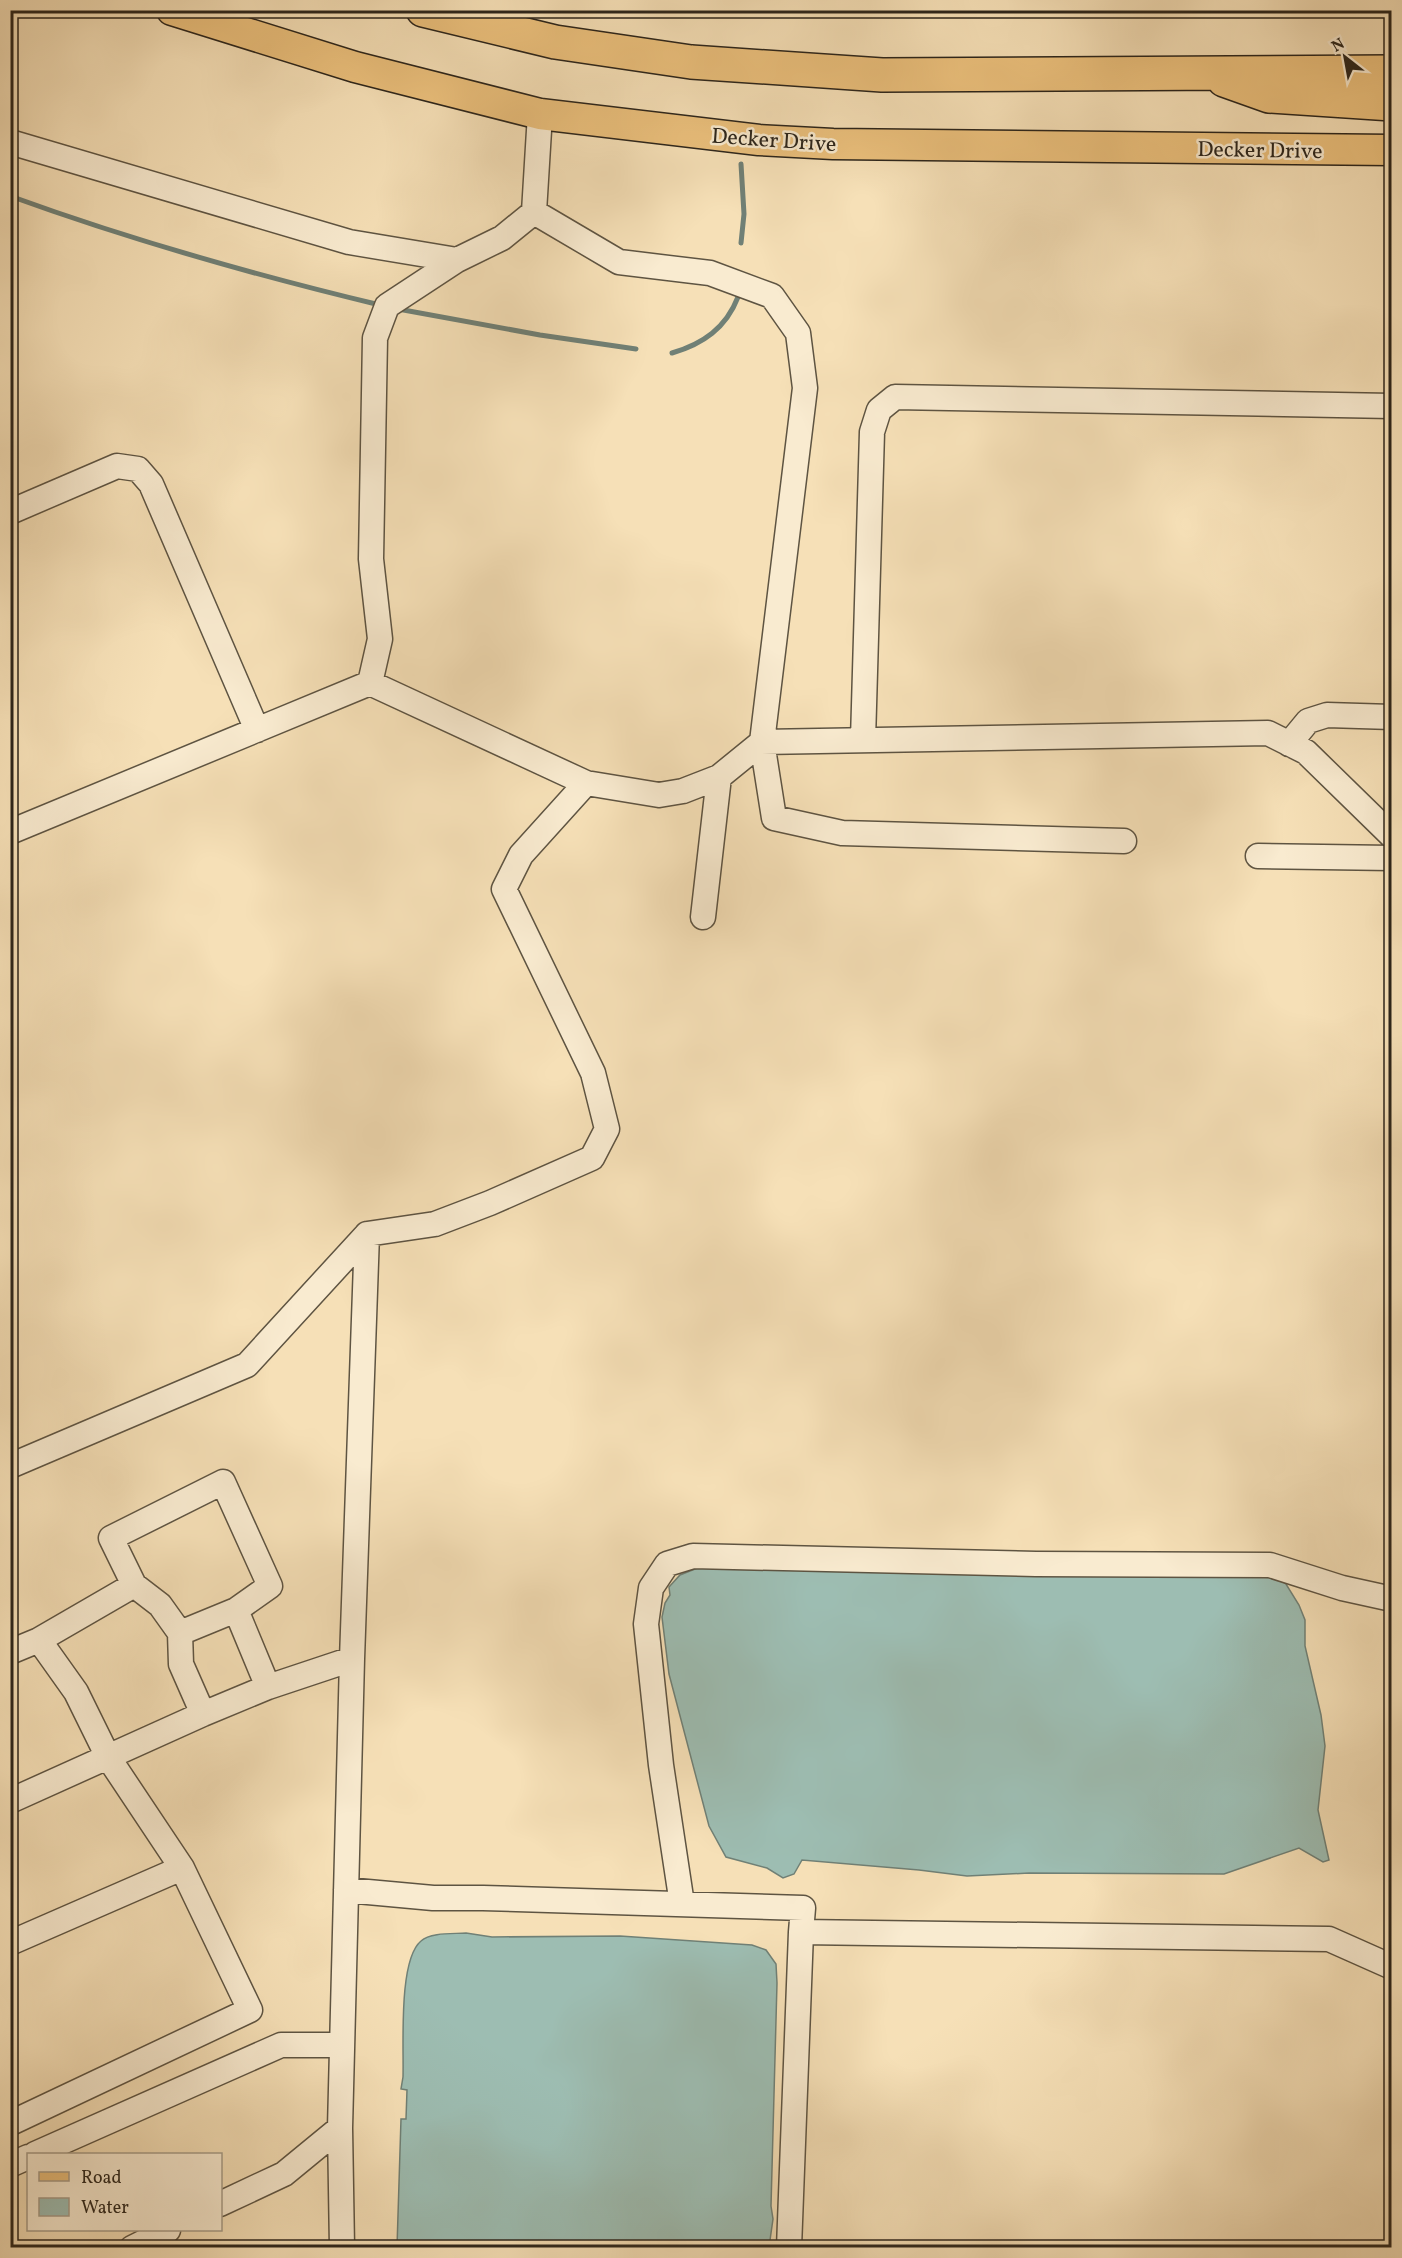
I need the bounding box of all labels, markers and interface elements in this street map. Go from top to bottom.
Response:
north arrow [1315,27,1375,87]
text: N [1328,33,1349,58]
street label: Decker Drive [710,122,837,161]
street label: Decker Drive [1197,135,1323,168]
legend [27,2153,222,2231]
text: Road [81,2166,122,2191]
text: Water [81,2196,129,2221]

